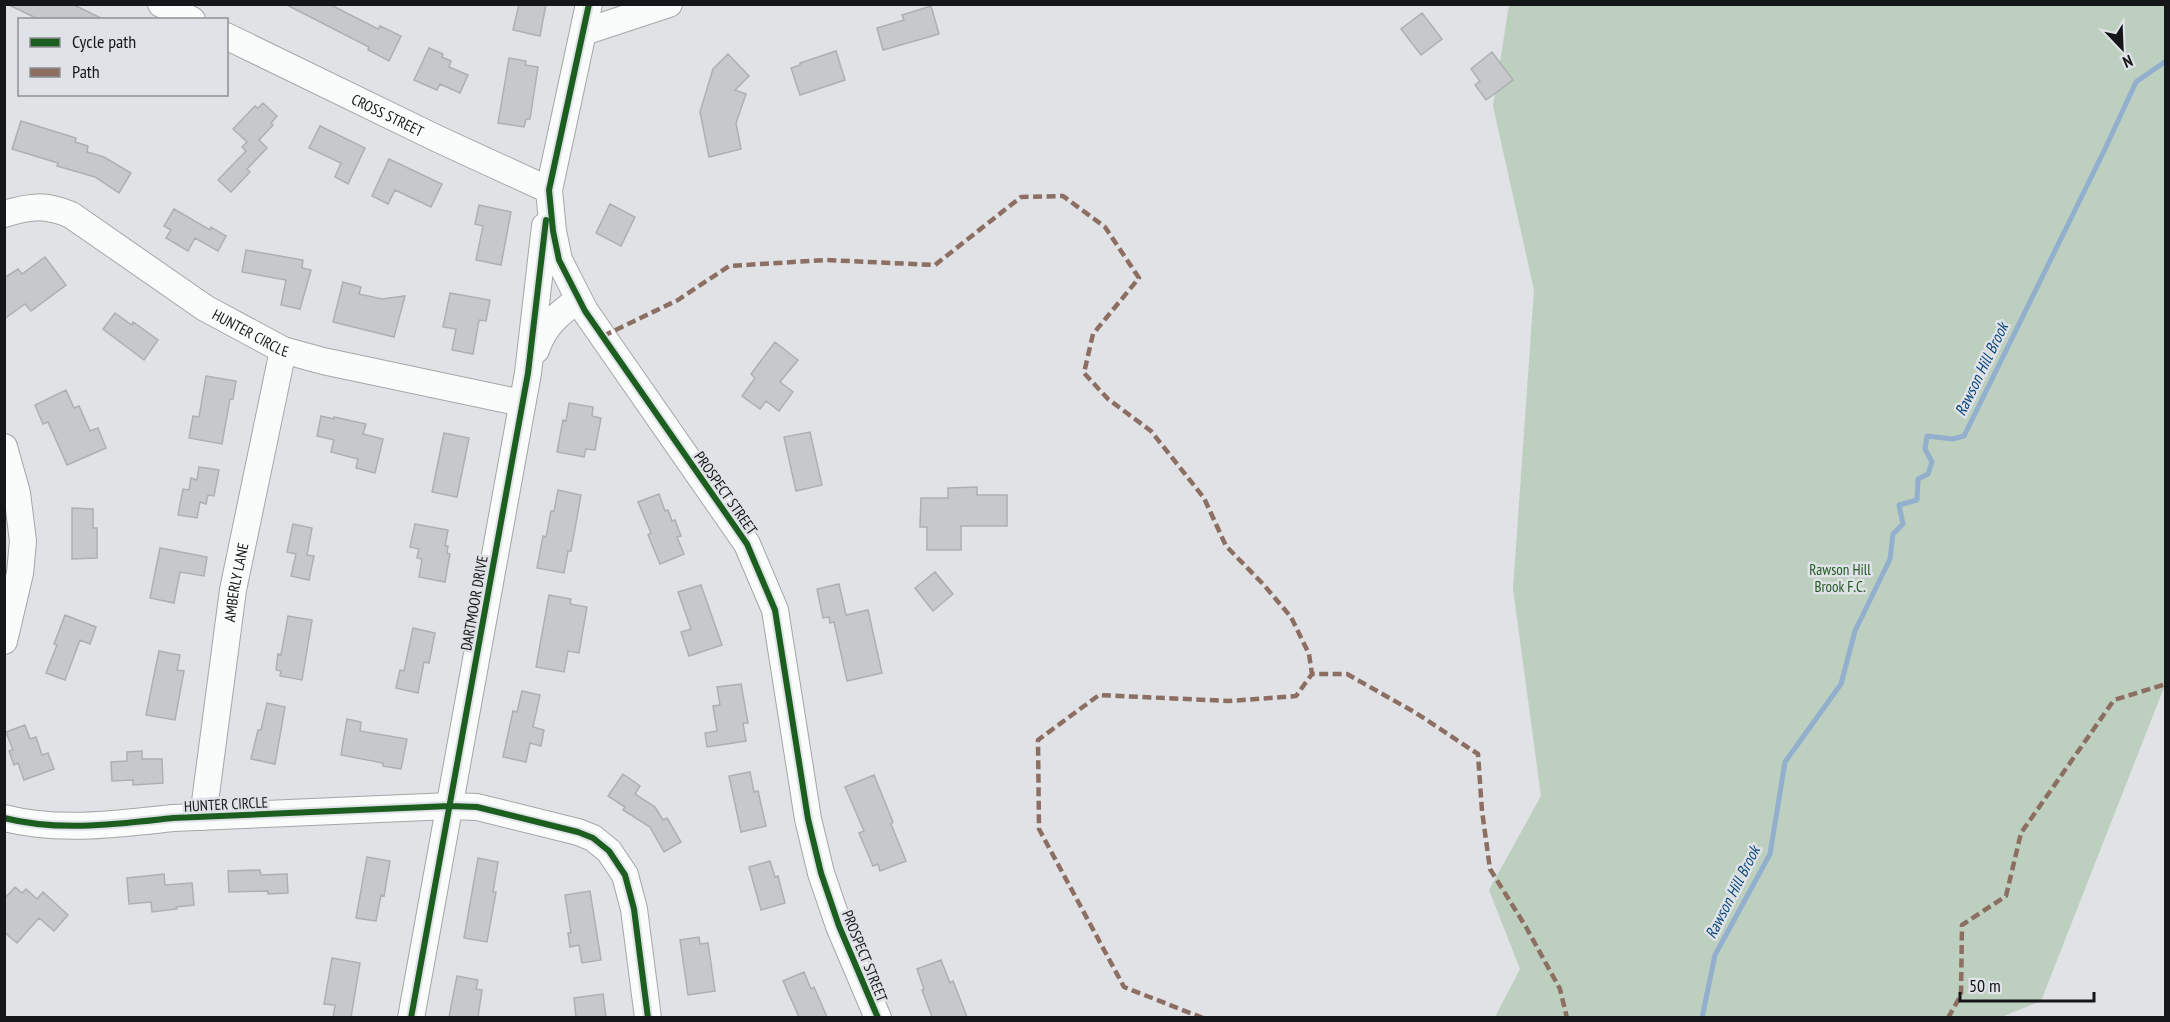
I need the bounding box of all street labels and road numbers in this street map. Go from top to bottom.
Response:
street label: CROSS STREET [349,89,427,140]
street label: HUNTER CIRCLE [209,304,291,361]
street label: PROSPECT STREET [690,448,762,539]
street label: AMBERLY LANE [219,541,252,623]
street label: DARTMOOR DRIVE [456,554,492,652]
street label: HUNTER CIRCLE [183,792,269,816]
street label: PROSPECT STREET [838,907,892,1005]

